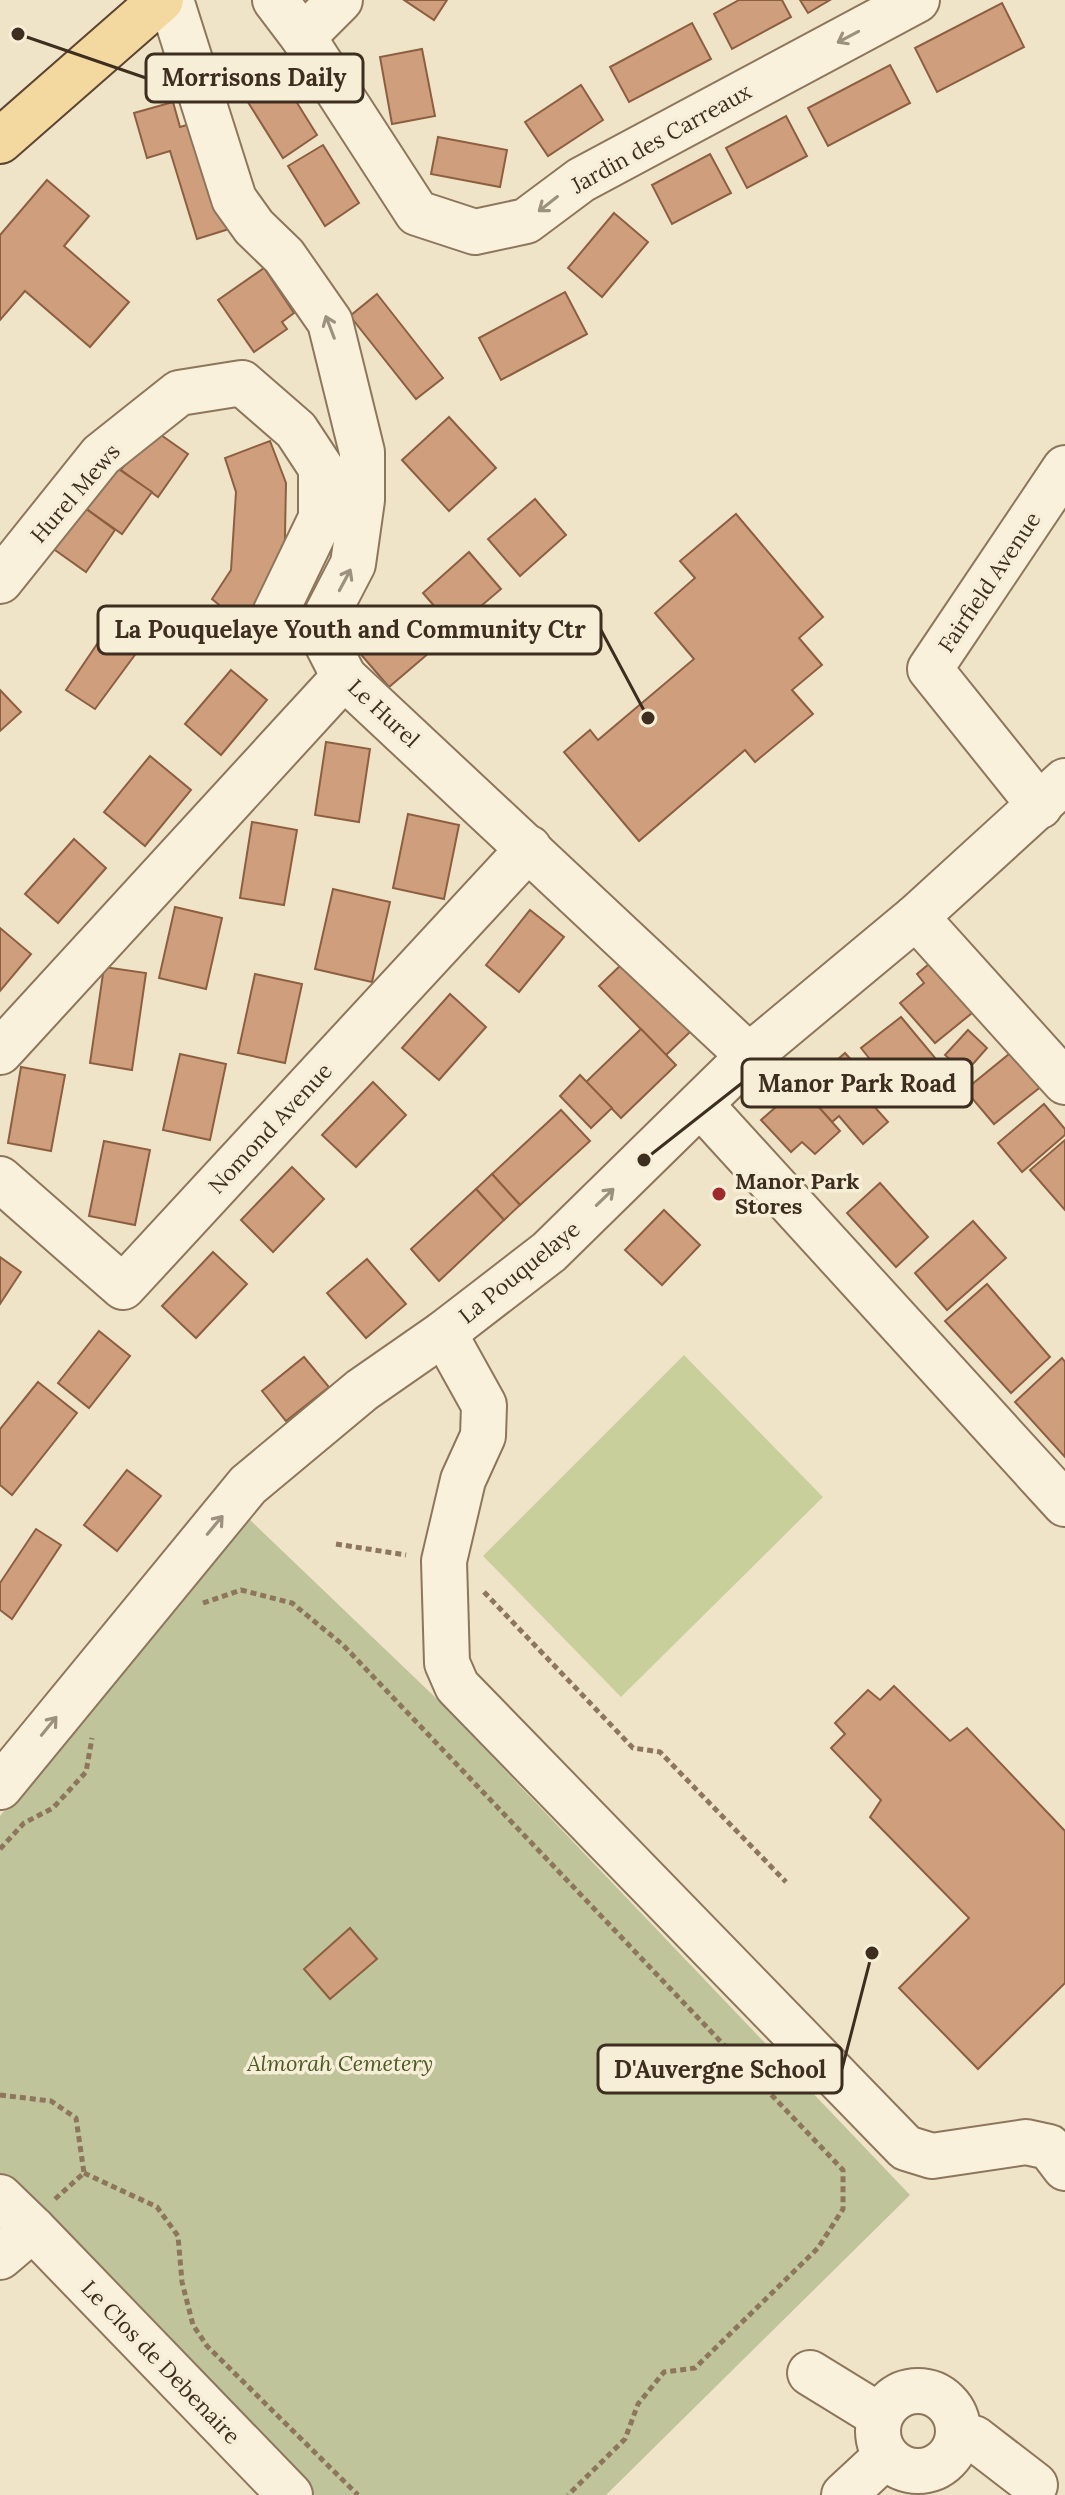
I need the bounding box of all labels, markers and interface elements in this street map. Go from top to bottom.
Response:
one-way arrow [837,29,861,45]
callout: Morrisons Daily [146,54,363,102]
text: Morrisons Daily [162,62,347,93]
street label: Jardin des Carreaux [565,77,756,200]
one-way arrow [538,196,559,213]
one-way arrow [321,315,336,340]
street label: Hurel Mews [24,438,126,548]
street label: Fairfield Avenue [932,506,1046,658]
one-way arrow [337,568,353,592]
callout: La Pouquelaye Youth and Community Ctr [98,606,601,654]
text: La Pouquelaye Youth and Community Ctr [114,614,586,645]
street label: Le Hurel [342,673,426,753]
street label: Nomond Avenue [202,1057,338,1199]
callout: Manor Park Road [742,1059,972,1107]
text: Manor Park Road [758,1068,956,1099]
place label: Manor Park Stores [735,1167,859,1220]
marker: Manor Park Stores [710,1185,728,1203]
one-way arrow [595,1188,615,1207]
street label: La Pouquelaye [453,1215,585,1329]
one-way arrow [205,1515,223,1536]
one-way arrow [40,1716,58,1737]
callout: D'Auvergne School [598,2045,842,2093]
park label: Almorah Cemetery [246,2049,433,2077]
text: D'Auvergne School [614,2054,826,2085]
street label: Le Clos de Debenaire [76,2274,246,2450]

